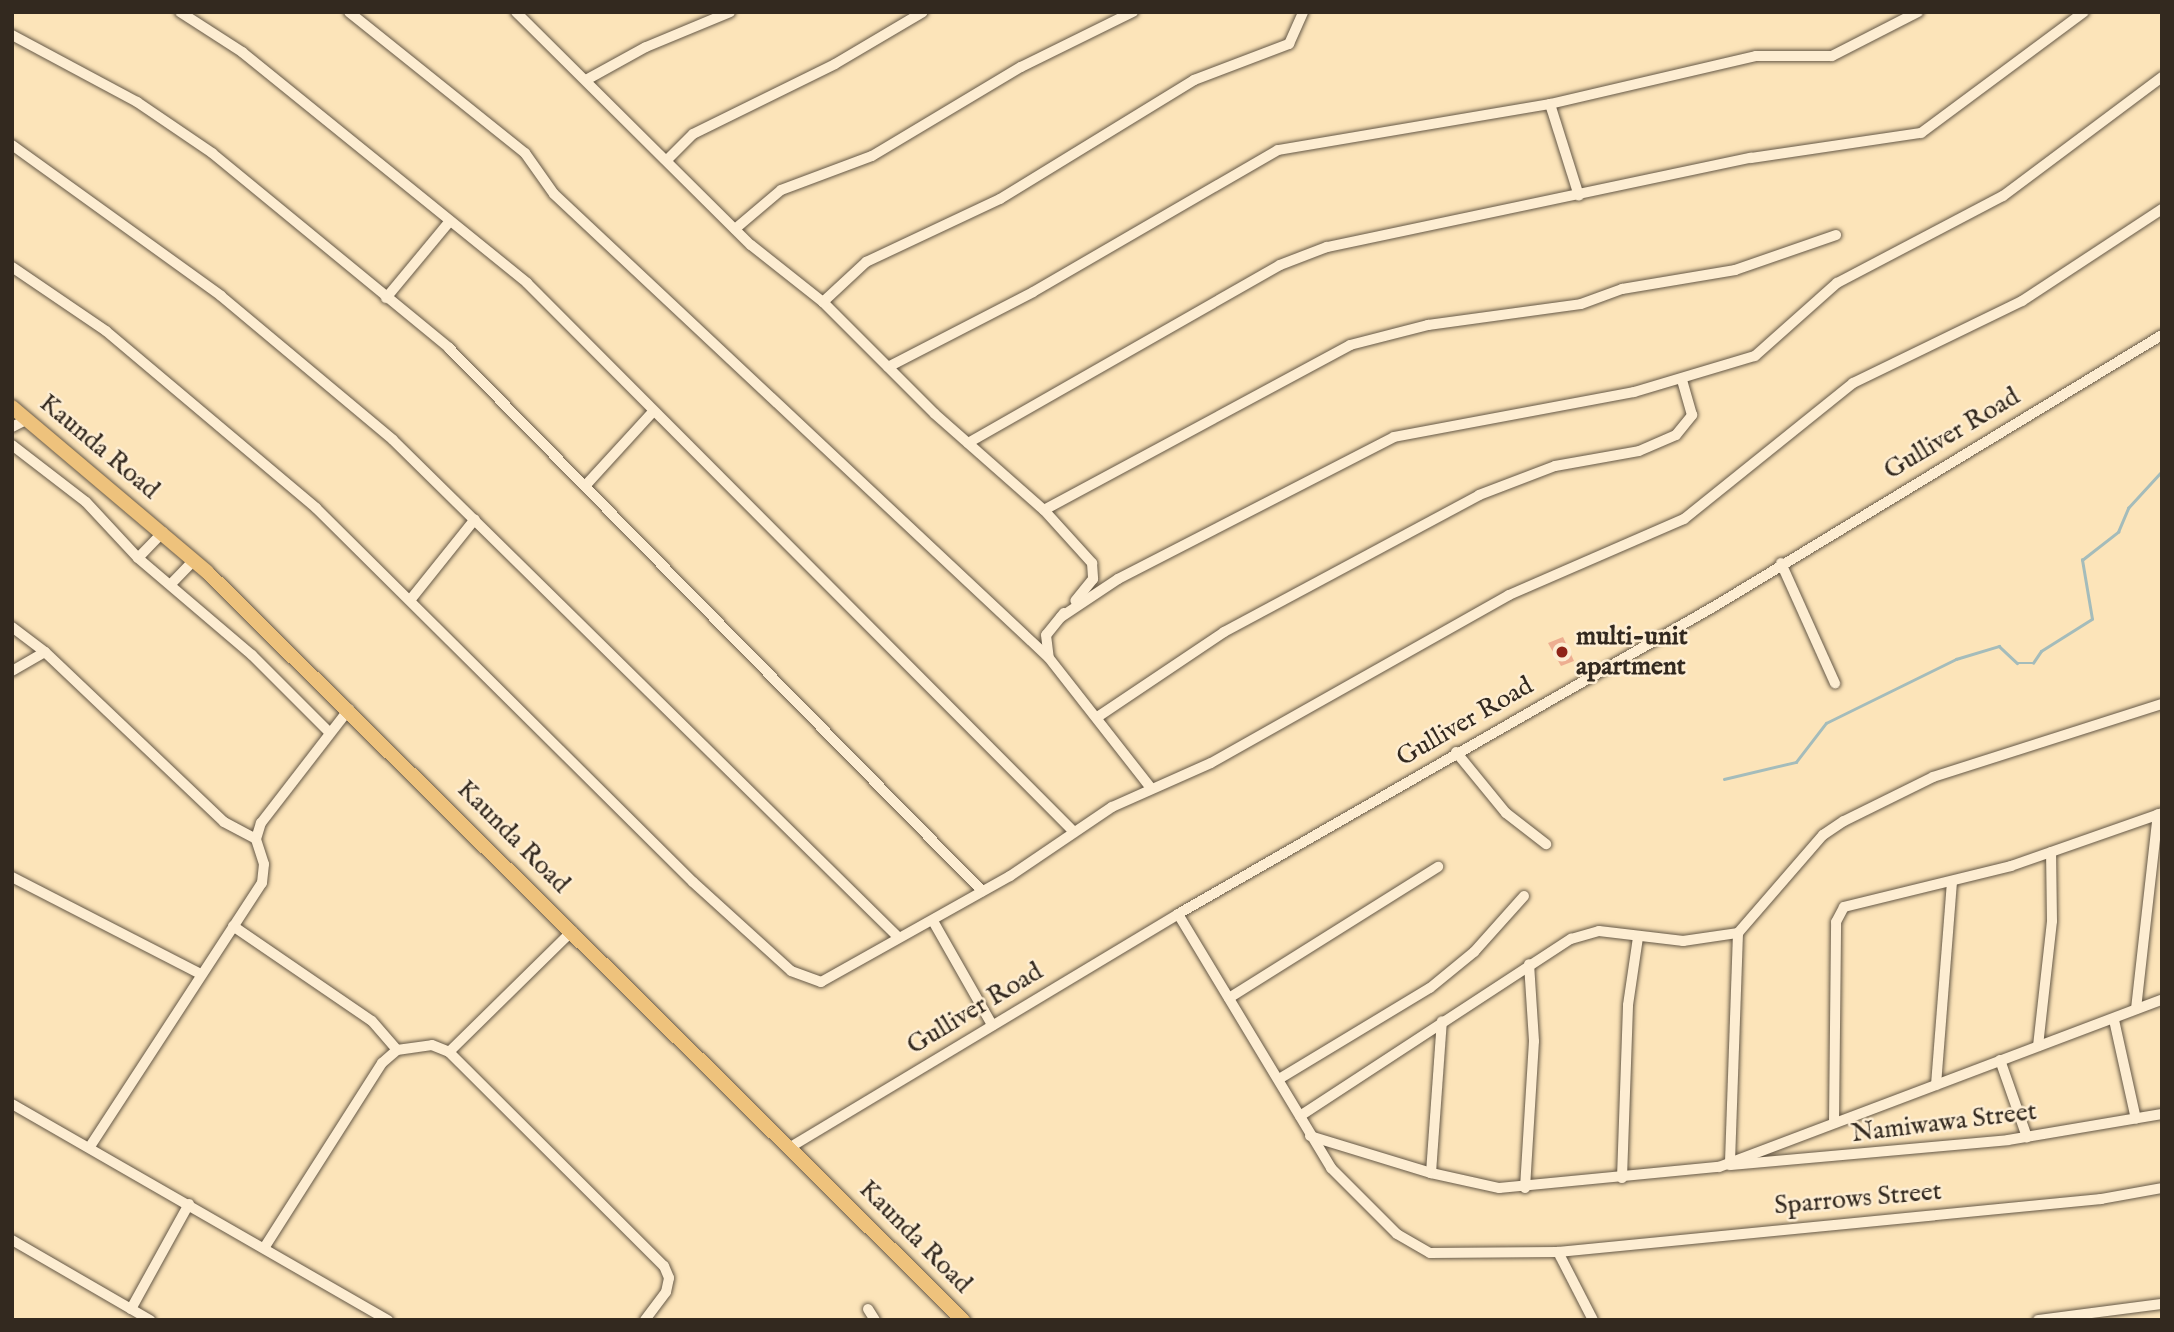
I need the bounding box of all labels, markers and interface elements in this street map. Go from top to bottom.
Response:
street label: Gulliver Road [1879,381,2025,487]
street label: Kaunda Road [33,388,165,506]
place label: multi-unit apartment [1576,621,1688,682]
marker: multi-unit apartment [1554,644,1570,660]
street label: Gulliver Road [1391,670,1539,774]
street label: Kaunda Road [450,774,576,900]
street label: Gulliver Road [902,956,1048,1062]
street label: Namiwawa Street [1850,1096,2038,1150]
street label: Kaunda Road [852,1174,978,1300]
street label: Sparrows Street [1773,1176,1943,1222]

